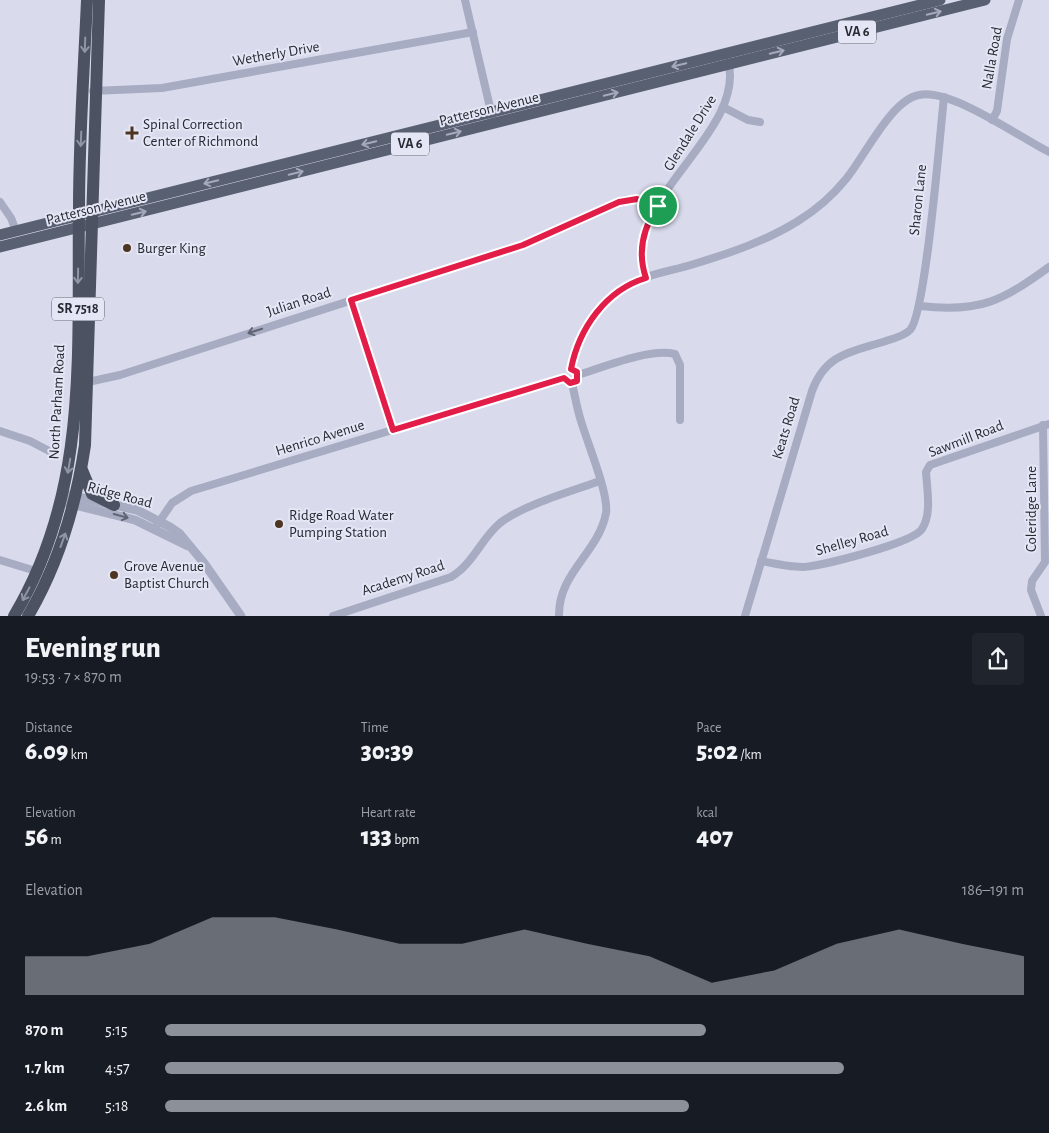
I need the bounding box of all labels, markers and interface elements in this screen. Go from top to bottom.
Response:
one-way arrow [926,8,942,17]
road number: VA 6 [838,21,876,44]
street label: Nalla Road [979,25,1005,91]
one-way arrow [80,37,90,53]
street label: Wetherly Drive [231,39,321,69]
one-way arrow [768,47,784,56]
one-way arrow [672,61,688,70]
one-way arrow [603,88,619,98]
street label: Patterson Avenue [438,89,540,129]
street label: Glendale Drive [661,92,719,174]
place label: Spinal Correction Center of Richmond [143,117,258,149]
marker: Spinal Correction Center of Richmond [125,126,139,140]
one-way arrow [445,128,461,137]
one-way arrow [77,131,86,147]
road number: VA 6 [391,132,429,156]
one-way arrow [361,139,377,148]
street label: Sharon Lane [907,164,929,236]
one-way arrow [288,167,304,177]
one-way arrow [204,178,220,187]
pin [637,185,679,227]
street label: Patterson Avenue [45,188,147,228]
icon: arrive [644,192,672,220]
one-way arrow [130,207,146,217]
place label: Burger King [137,241,207,256]
marker: Burger King [121,242,133,254]
one-way arrow [73,268,83,284]
street label: Julian Road [265,285,333,319]
road number: SR 7518 [52,298,104,320]
one-way arrow [247,326,263,336]
street label: North Parham Road [47,344,68,460]
street label: Keats Road [769,395,803,461]
street label: Henrico Avenue [274,417,366,459]
street label: Sawmill Road [926,418,1006,460]
one-way arrow [64,457,74,473]
street label: Coleridge Lane [1024,466,1039,552]
street label: Ridge Road [86,479,154,511]
place label: Ridge Road Water Pumping Station [289,508,394,540]
one-way arrow [113,512,129,521]
marker: Ridge Road Water Pumping Station [273,518,285,530]
street label: Shelley Road [814,523,890,559]
one-way arrow [59,533,68,548]
street label: Academy Road [360,558,446,598]
place label: Grove Avenue Baptist Church [124,559,209,591]
marker: Grove Avenue Baptist Church [108,569,120,581]
one-way arrow [21,586,31,601]
button: share [972,633,1024,685]
text: Evening run [25,635,161,663]
text: 19:53 · 7 × 870 m [25,669,122,685]
text: Distance [25,721,72,735]
text: Time [361,721,389,735]
text: Pace [696,721,722,735]
text: 6.09 [25,739,68,764]
text: 30:39 [361,739,414,764]
text: 5:02 [696,739,738,764]
text: km [68,748,88,762]
text: /km [738,748,762,762]
text: Elevation [25,806,76,820]
text: Heart rate [361,806,416,820]
text: kcal [696,806,718,820]
text: 56 [25,824,48,849]
text: 133 [361,824,392,849]
text: 407 [696,824,733,849]
text: m [48,833,62,847]
text: bpm [392,833,420,847]
text: Elevation [25,882,83,898]
text: 186–191 m [962,882,1024,898]
text: 870 m [25,1022,63,1038]
text: 5:15 [105,1022,128,1038]
text: 1.7 km [25,1060,65,1076]
text: 4:57 [105,1060,130,1076]
text: 2.6 km [25,1098,67,1114]
text: 5:18 [105,1098,128,1114]

